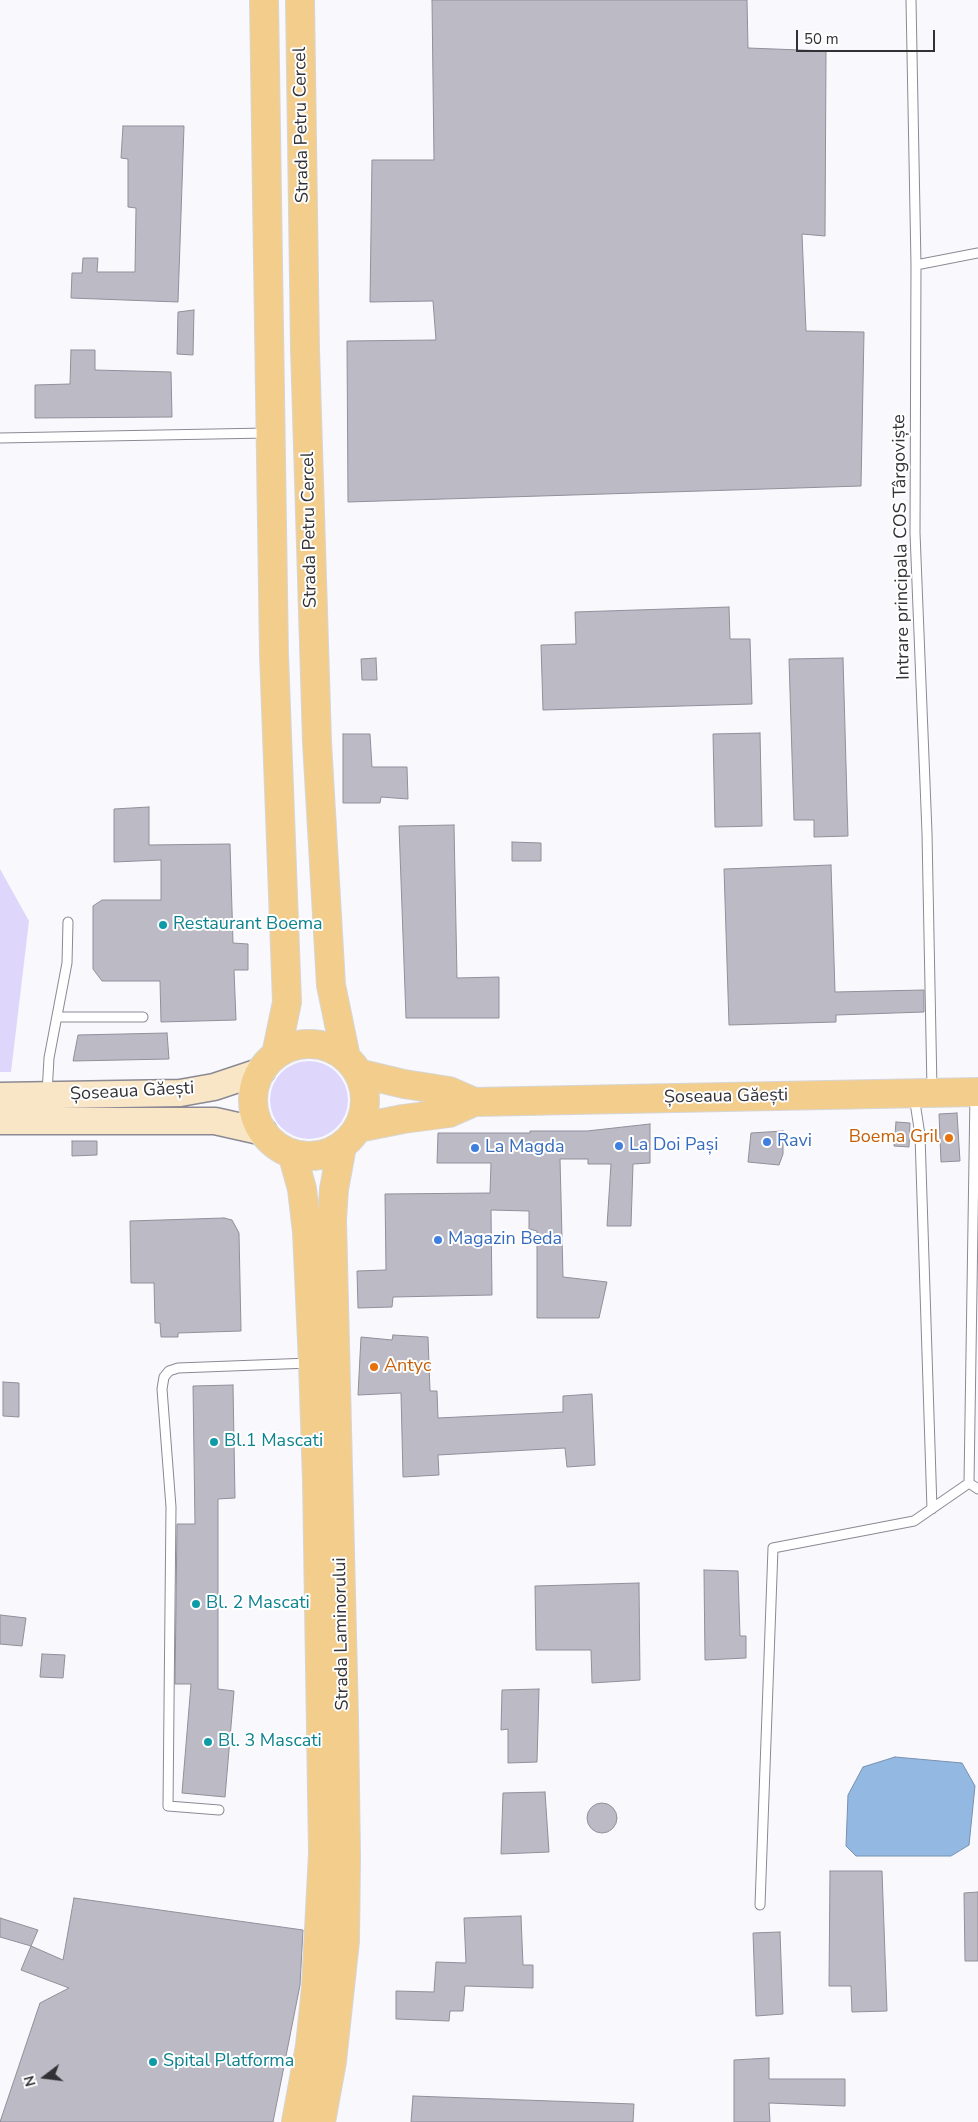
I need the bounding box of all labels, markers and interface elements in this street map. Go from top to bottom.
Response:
scale bar [798,20,937,52]
text: 50 m [804,29,839,49]
street label: Strada Petru Cercel [290,47,314,203]
street label: Intrare principala COS Târgoviște [889,414,915,680]
street label: Strada Petru Cercel [298,452,322,608]
place label: Restaurant Boema [173,914,323,936]
marker: Restaurant Boema [157,919,169,931]
street label: Șoseaua Găești [69,1078,195,1106]
street label: Șoseaua Găești [664,1085,788,1109]
place label: Boema Gril [849,1127,939,1149]
place label: Ravi [777,1131,812,1153]
marker: Boema Gril [943,1132,955,1144]
place label: La Doi Pași [629,1135,718,1157]
marker: Ravi [761,1136,773,1148]
place label: La Magda [485,1137,564,1159]
marker: La Doi Pași [613,1140,625,1152]
marker: La Magda [469,1142,481,1154]
place label: Magazin Beda [448,1229,562,1251]
marker: Magazin Beda [432,1234,444,1246]
place label: Antyc [384,1356,431,1378]
marker: Antyc [368,1361,380,1373]
place label: Bl.1 Mascati [224,1431,323,1453]
marker: Bl.1 Mascati [208,1436,220,1448]
street label: Strada Laminorului [330,1557,354,1711]
place label: Bl. 2 Mascati [206,1593,310,1615]
marker: Bl. 2 Mascati [190,1598,202,1610]
place label: Bl. 3 Mascati [218,1731,322,1753]
marker: Bl. 3 Mascati [202,1736,214,1748]
place label: Spital Platforma [163,2051,294,2073]
north arrow [20,2052,70,2102]
marker: Spital Platforma [147,2056,159,2068]
text: N [19,2073,41,2089]

